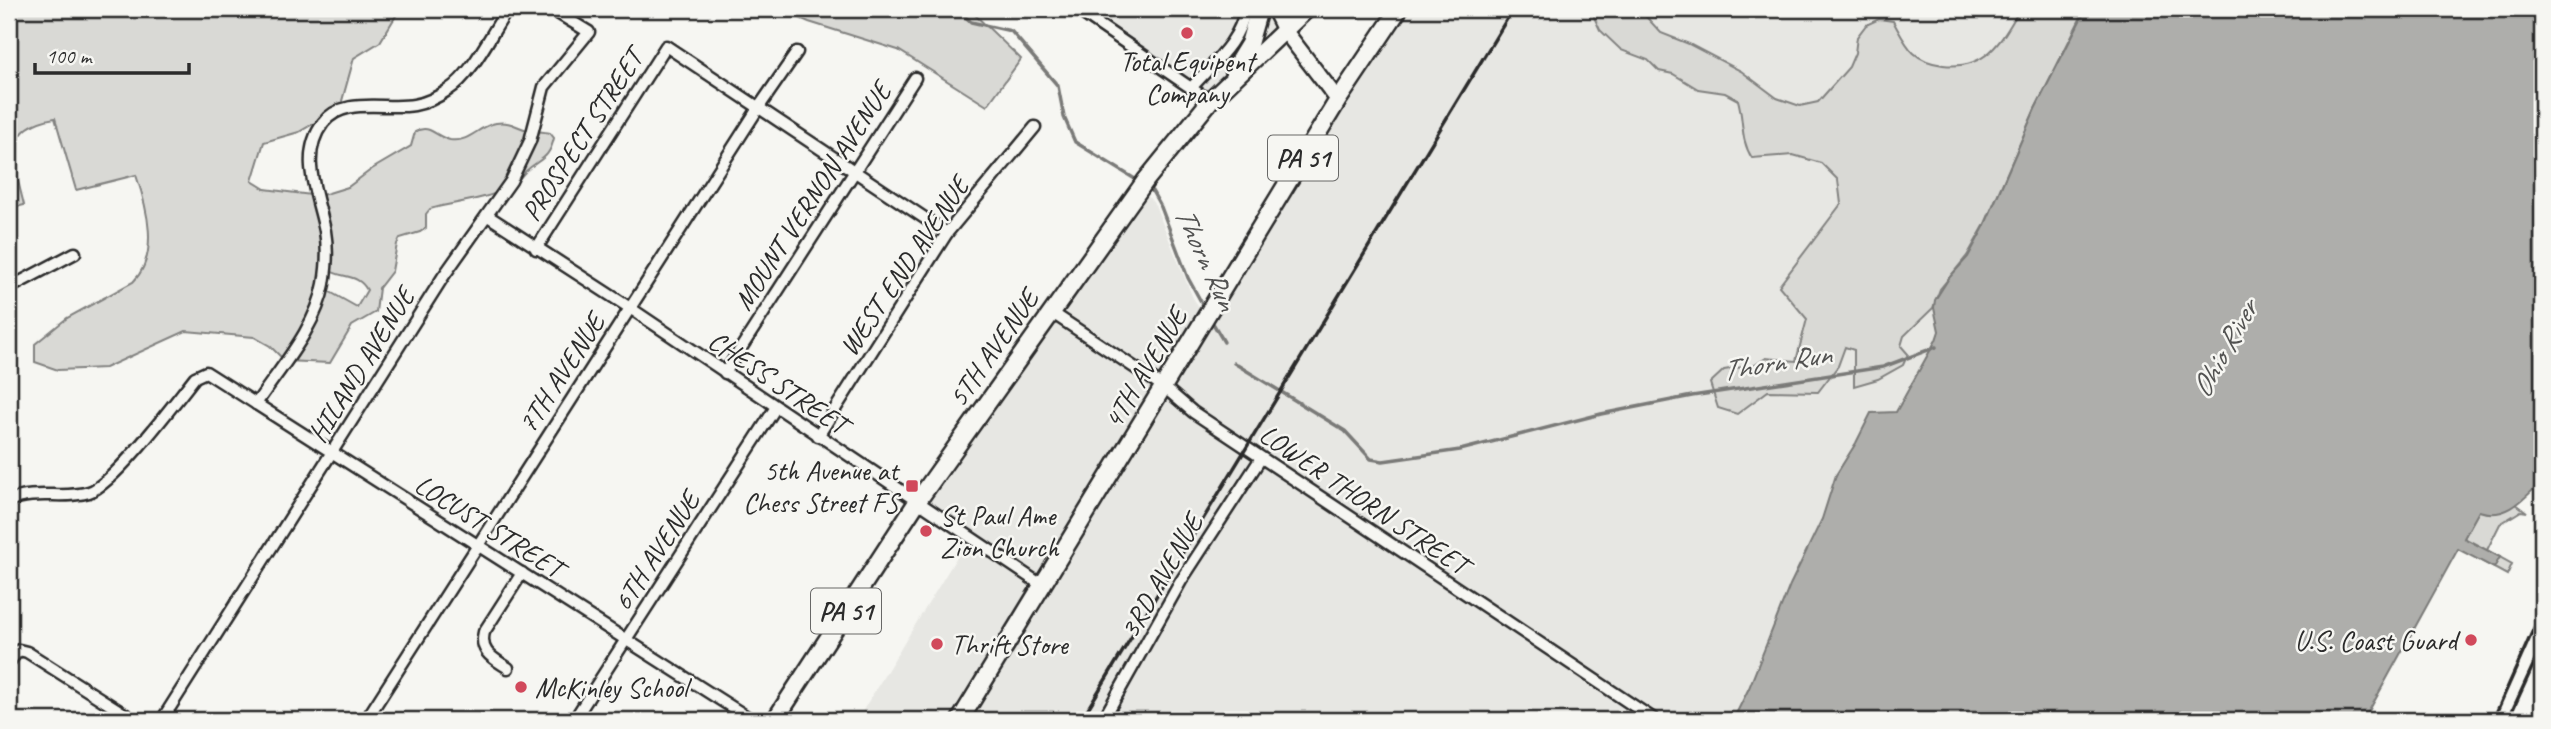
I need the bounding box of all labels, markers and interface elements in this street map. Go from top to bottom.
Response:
marker: Total Equipent Company [1179,25,1195,41]
scale bar [35,32,189,76]
street label: PROSPECT STREET [513,37,654,227]
text: 100 m [46,43,93,69]
place label: Total Equipent Company [1120,44,1258,111]
street label: MOUNT VERNON AVENUE [725,73,901,316]
road number: PA 51 [1268,136,1338,181]
street label: WEST END AVENUE [831,167,979,362]
water label: Thorn Run [1166,200,1248,318]
street label: HILAND AVENUE [300,278,424,449]
street label: 5TH AVENUE [940,280,1048,413]
water label: Ohio River [2182,289,2269,404]
street label: 4TH AVENUE [1095,298,1196,435]
street label: 7TH AVENUE [510,304,614,439]
street label: CHESS STREET [702,323,860,445]
water label: Thorn Run [1719,334,1836,389]
street label: LOWER THORN STREET [1253,416,1481,586]
place label: 5th Avenue at Chess Street FS [743,453,901,520]
street label: LOCUST STREET [409,467,576,589]
marker: 5th Avenue at Chess Street FS [904,478,920,494]
street label: 6TH AVENUE [605,482,709,617]
place label: St Paul Ame Zion Church [940,498,1060,565]
street label: 3RD AVENUE [1111,505,1212,644]
marker: St Paul Ame Zion Church [918,523,934,539]
road number: PA 51 [811,589,881,634]
place label: U.S. Coast Guard [2294,623,2461,658]
place label: Thrift Store [951,627,1070,662]
marker: U.S. Coast Guard [2463,632,2479,648]
marker: Thrift Store [929,636,945,652]
place label: McKinley School [535,670,693,705]
marker: McKinley School [513,679,529,695]

